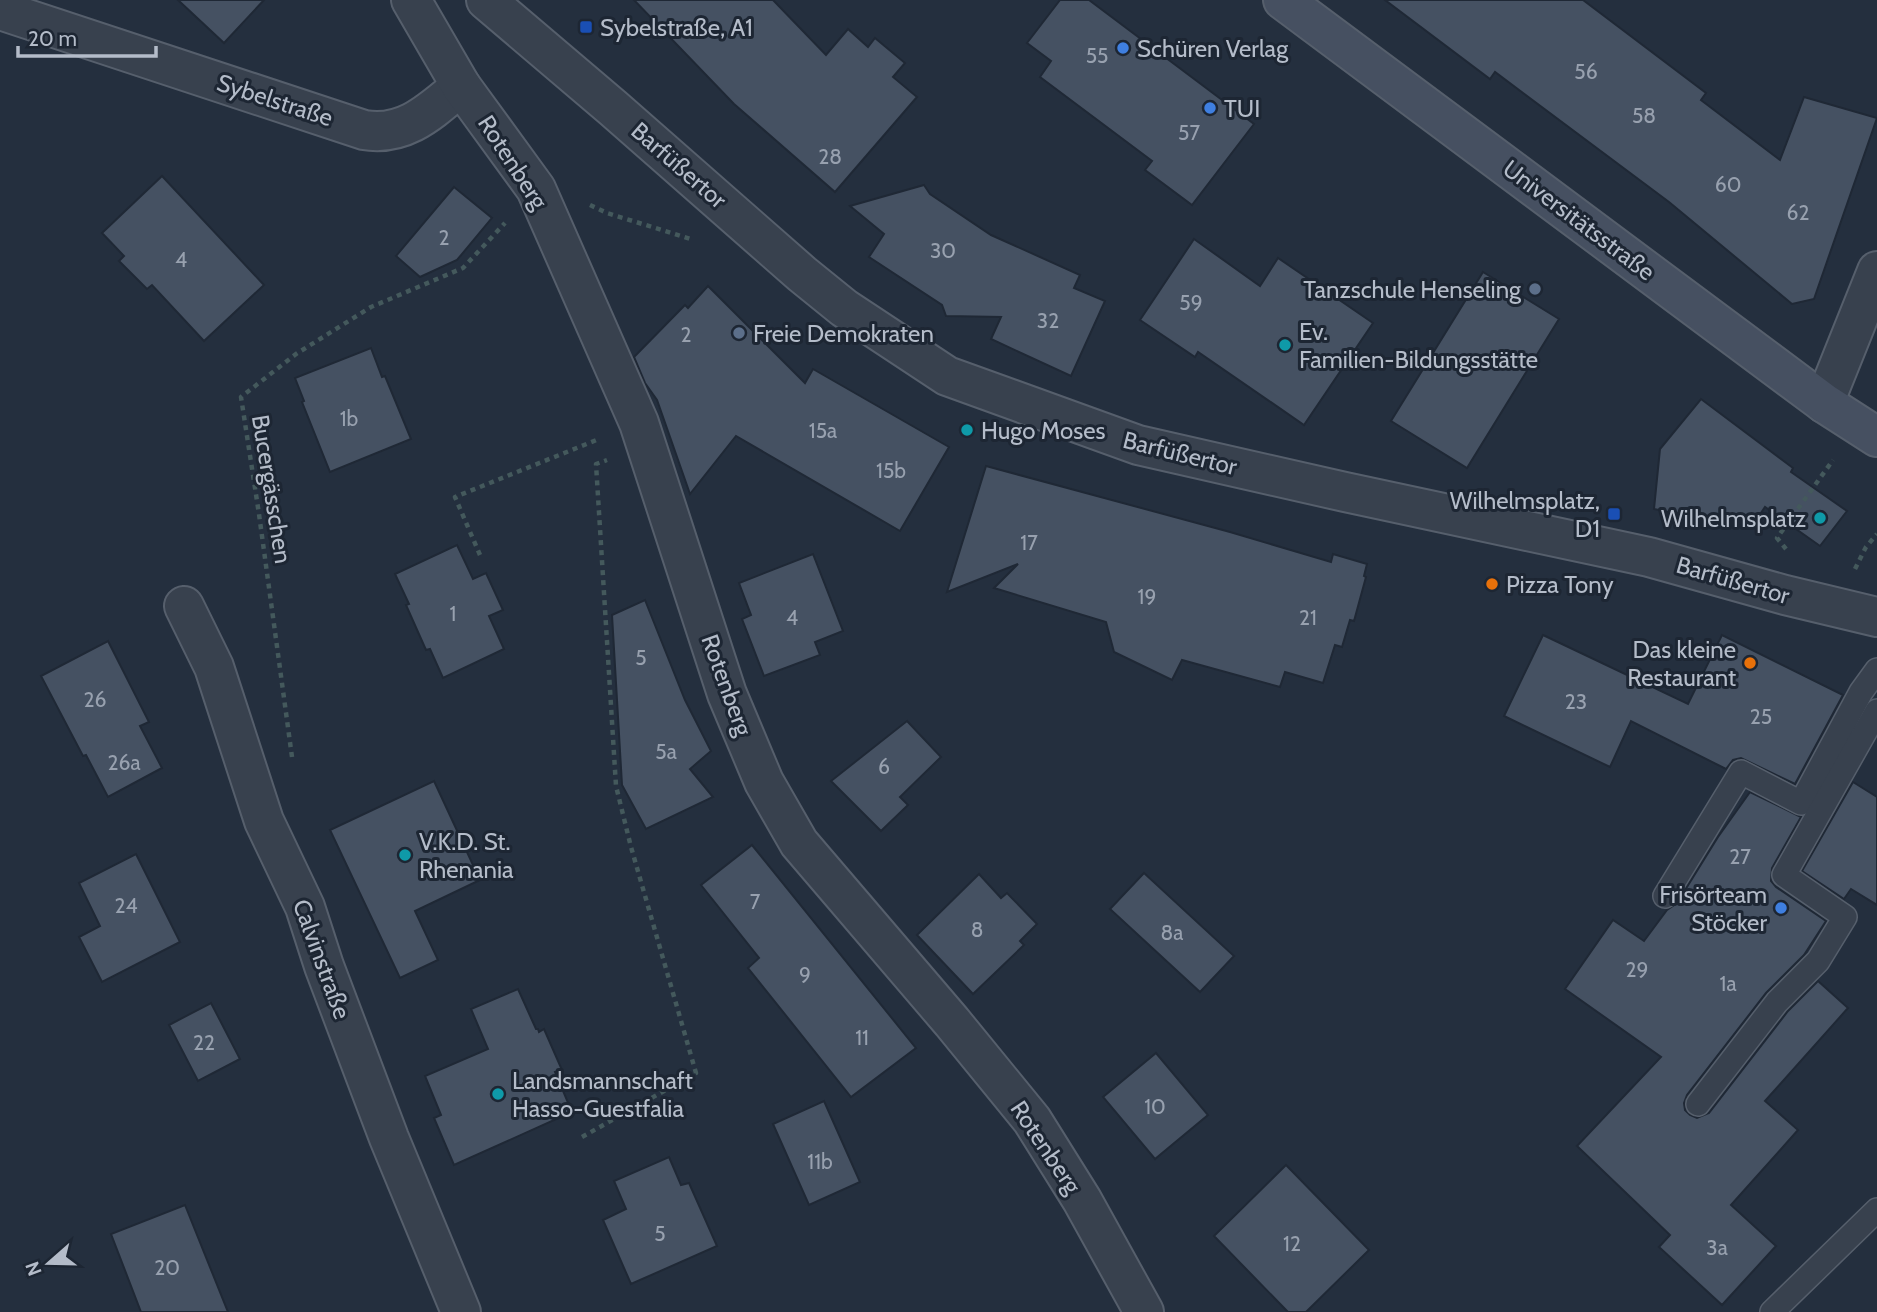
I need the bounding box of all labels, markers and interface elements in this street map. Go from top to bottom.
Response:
place label: Sybelstraße, A1 [600,13,753,42]
scale bar [18,14,156,58]
marker: Sybelstraße, A1 [578,19,594,35]
text: 20 m [28,26,77,51]
place label: Schüren Verlag [1137,34,1289,63]
marker: Schüren Verlag [1115,40,1131,56]
house number: 55 [1086,43,1108,68]
house number: 56 [1574,59,1598,84]
street label: Sybelstraße [213,68,337,132]
place label: TUI [1224,94,1260,123]
marker: TUI [1202,100,1218,116]
house number: 58 [1632,103,1656,128]
street label: Rotenberg [472,110,555,215]
street label: Barfüßertor [626,116,733,214]
house number: 57 [1178,120,1200,145]
house number: 28 [818,144,842,169]
street label: Universitätsstraße [1497,154,1661,286]
house number: 60 [1715,172,1741,197]
house number: 62 [1787,200,1809,225]
house number: 2 [438,225,450,250]
house number: 30 [930,238,956,263]
house number: 4 [175,247,187,272]
place label: Tanzschule Henseling [1303,275,1522,304]
marker: Tanzschule Henseling [1527,281,1543,297]
house number: 59 [1179,290,1203,315]
house number: 32 [1037,308,1059,333]
place label: Ev. Familien-Bildungsstätte [1299,317,1538,374]
place label: Freie Demokraten [753,319,934,348]
house number: 2 [680,322,692,347]
marker: Freie Demokraten [731,325,747,341]
marker: Ev. Familien-Bildungsstätte [1277,337,1293,353]
house number: 1b [340,406,358,431]
street label: Bucergässchen [246,413,298,565]
place label: Hugo Moses [981,416,1105,445]
house number: 15a [809,418,837,443]
marker: Hugo Moses [959,422,975,438]
street label: Barfüßertor [1120,425,1240,481]
house number: 15b [876,458,906,483]
place label: Wilhelmsplatz, D1 [1450,486,1600,543]
place label: Wilhelmsplatz [1661,504,1806,533]
marker: Wilhelmsplatz, D1 [1606,506,1622,522]
marker: Wilhelmsplatz [1812,510,1828,526]
house number: 17 [1020,530,1038,555]
street label: Barfüßertor [1673,550,1793,610]
place label: Pizza Tony [1506,570,1614,599]
marker: Pizza Tony [1484,576,1500,592]
house number: 19 [1138,584,1156,609]
house number: 1 [450,601,456,626]
house number: 4 [786,605,798,630]
house number: 21 [1299,605,1317,630]
street label: Rotenberg [695,630,759,741]
place label: Das kleine Restaurant [1627,635,1736,692]
house number: 5 [635,645,647,670]
marker: Das kleine Restaurant [1742,655,1758,671]
house number: 26 [84,687,107,712]
house number: 23 [1565,689,1587,714]
house number: 25 [1750,704,1772,729]
house number: 5a [655,739,677,764]
house number: 26a [107,750,141,775]
house number: 6 [878,754,890,779]
place label: V.K.D. St. Rhenania [419,827,514,884]
house number: 27 [1729,844,1751,869]
marker: V.K.D. St. Rhenania [397,847,413,863]
place label: Frisörteam Stöcker [1659,880,1767,937]
house number: 7 [750,889,761,914]
house number: 24 [114,893,138,918]
street label: Calvinstraße [287,895,357,1023]
marker: Frisörteam Stöcker [1773,900,1789,916]
house number: 8 [971,917,983,942]
house number: 8a [1161,920,1183,945]
house number: 29 [1626,957,1648,982]
house number: 9 [799,962,811,987]
house number: 1a [1720,971,1736,996]
house number: 11 [855,1025,869,1050]
house number: 22 [193,1030,215,1055]
place label: Landsmannschaft Hasso-Guestfalia [512,1066,693,1123]
marker: Landsmannschaft Hasso-Guestfalia [490,1086,506,1102]
house number: 10 [1144,1094,1166,1119]
street label: Rotenberg [1004,1095,1088,1200]
house number: 11b [807,1149,833,1174]
house number: 5 [654,1221,666,1246]
north arrow [14,1228,84,1298]
house number: 12 [1283,1231,1301,1256]
house number: 3a [1706,1235,1728,1260]
house number: 20 [154,1255,180,1280]
text: N [20,1258,47,1279]

